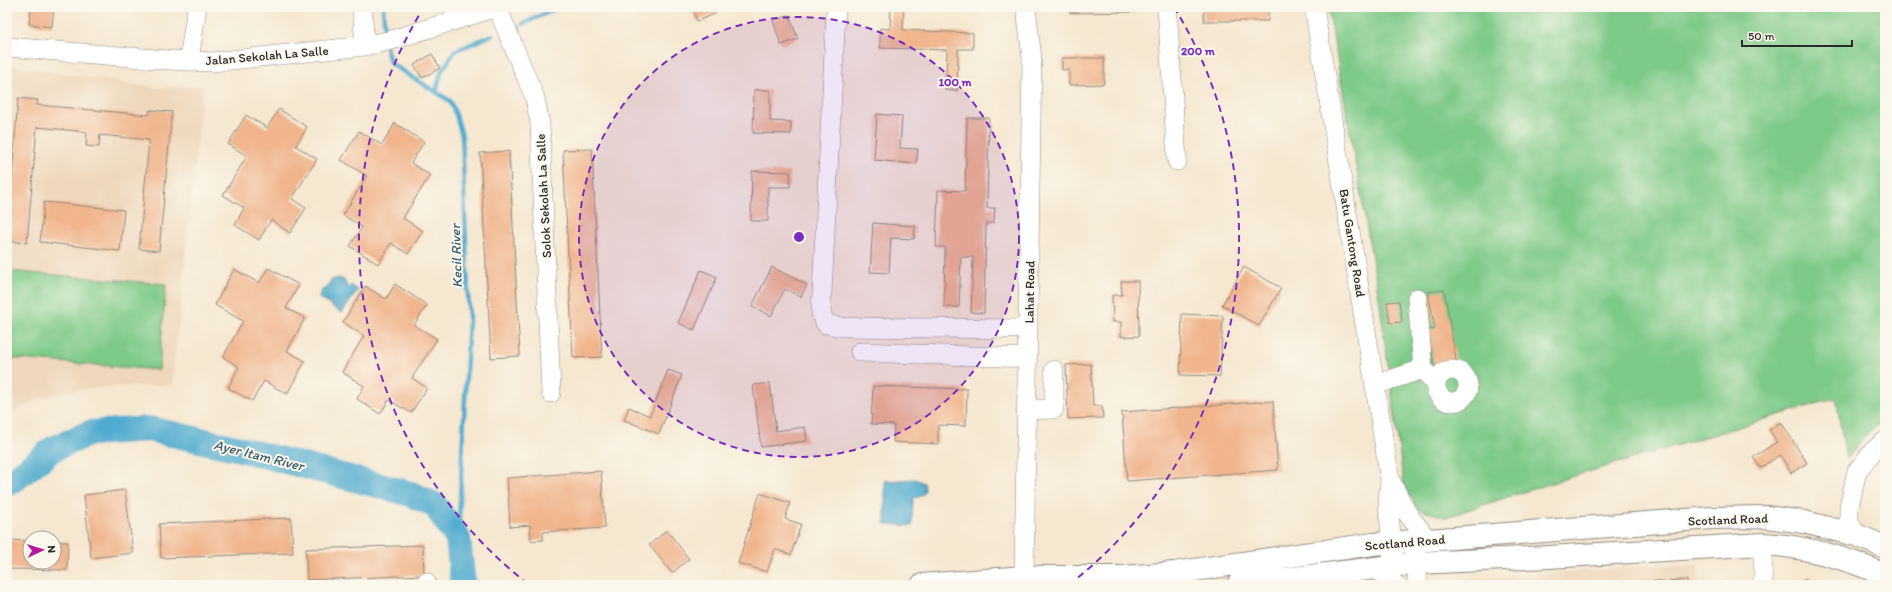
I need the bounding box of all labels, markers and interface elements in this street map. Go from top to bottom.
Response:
scale bar [1742,22,1852,48]
text: 50 m [1748,29,1774,43]
street label: Jalan Sekolah La Salle [205,43,329,68]
text: 200 m [1181,44,1216,58]
text: 100 m [938,75,972,89]
street label: Solok Sekolah La Salle [533,134,554,258]
street label: Batu Gantong Road [1337,188,1368,298]
water label: Kecil River [447,222,466,288]
centre of rings [792,230,806,244]
street label: Lahat Road [1021,260,1038,324]
water label: Ayer Itam River [212,436,307,475]
street label: Scotland Road [1688,511,1769,528]
north arrow [22,530,62,570]
street label: Scotland Road [1364,532,1446,553]
text: N [45,545,58,554]

